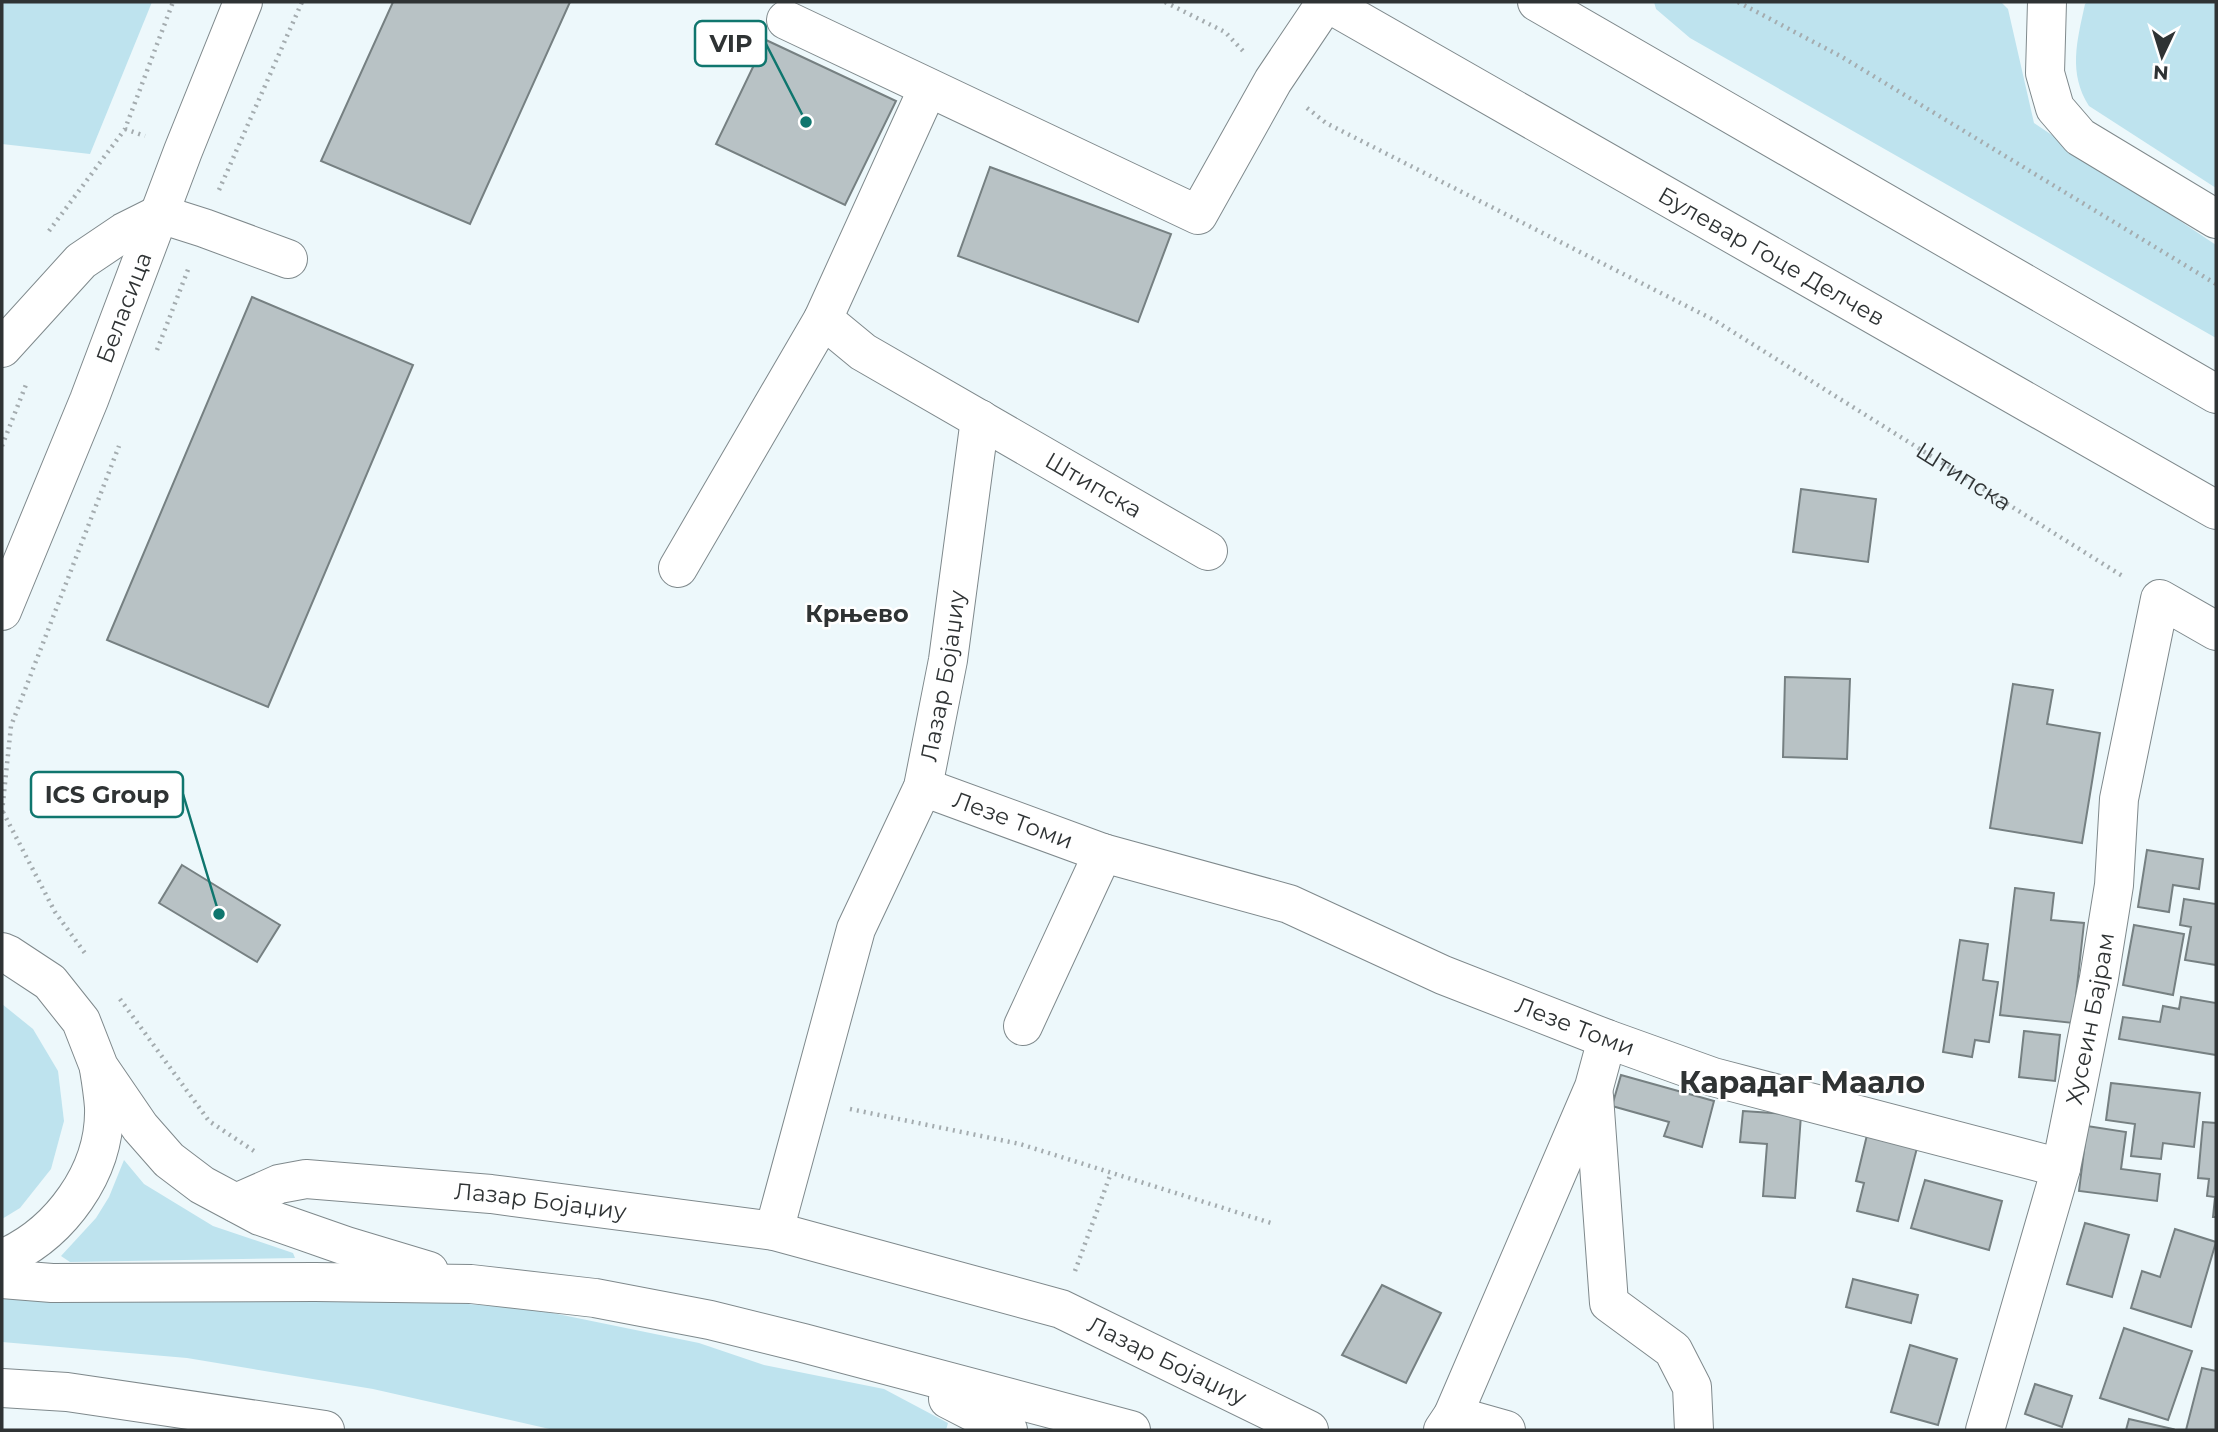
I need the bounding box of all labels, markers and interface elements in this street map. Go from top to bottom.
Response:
callout: VIP [695,21,766,66]
north arrow [2127,21,2197,91]
text: VIP [709,29,752,58]
text: N [2152,60,2169,84]
street label: Булевар Гоце Делчев [1653,181,1890,332]
street label: Беласица [90,248,158,367]
street label: Штипска [1911,436,2016,517]
street label: Штипска [1040,446,1147,524]
street label: Лазар Бојаџиу [914,588,971,764]
district label: Крњево [805,599,909,628]
callout: ICS Group [31,772,183,817]
text: ICS Group [45,780,169,809]
street label: Лезе Томи [949,785,1077,855]
street label: Хусеин Бајрам [2060,930,2120,1107]
street label: Лезе Томи [1511,991,1639,1062]
district label: Карадаг Маало [1679,1064,1925,1101]
street label: Лазар Бојаџиу [453,1177,628,1226]
street label: Лазар Бојаџиу [1083,1310,1251,1411]

